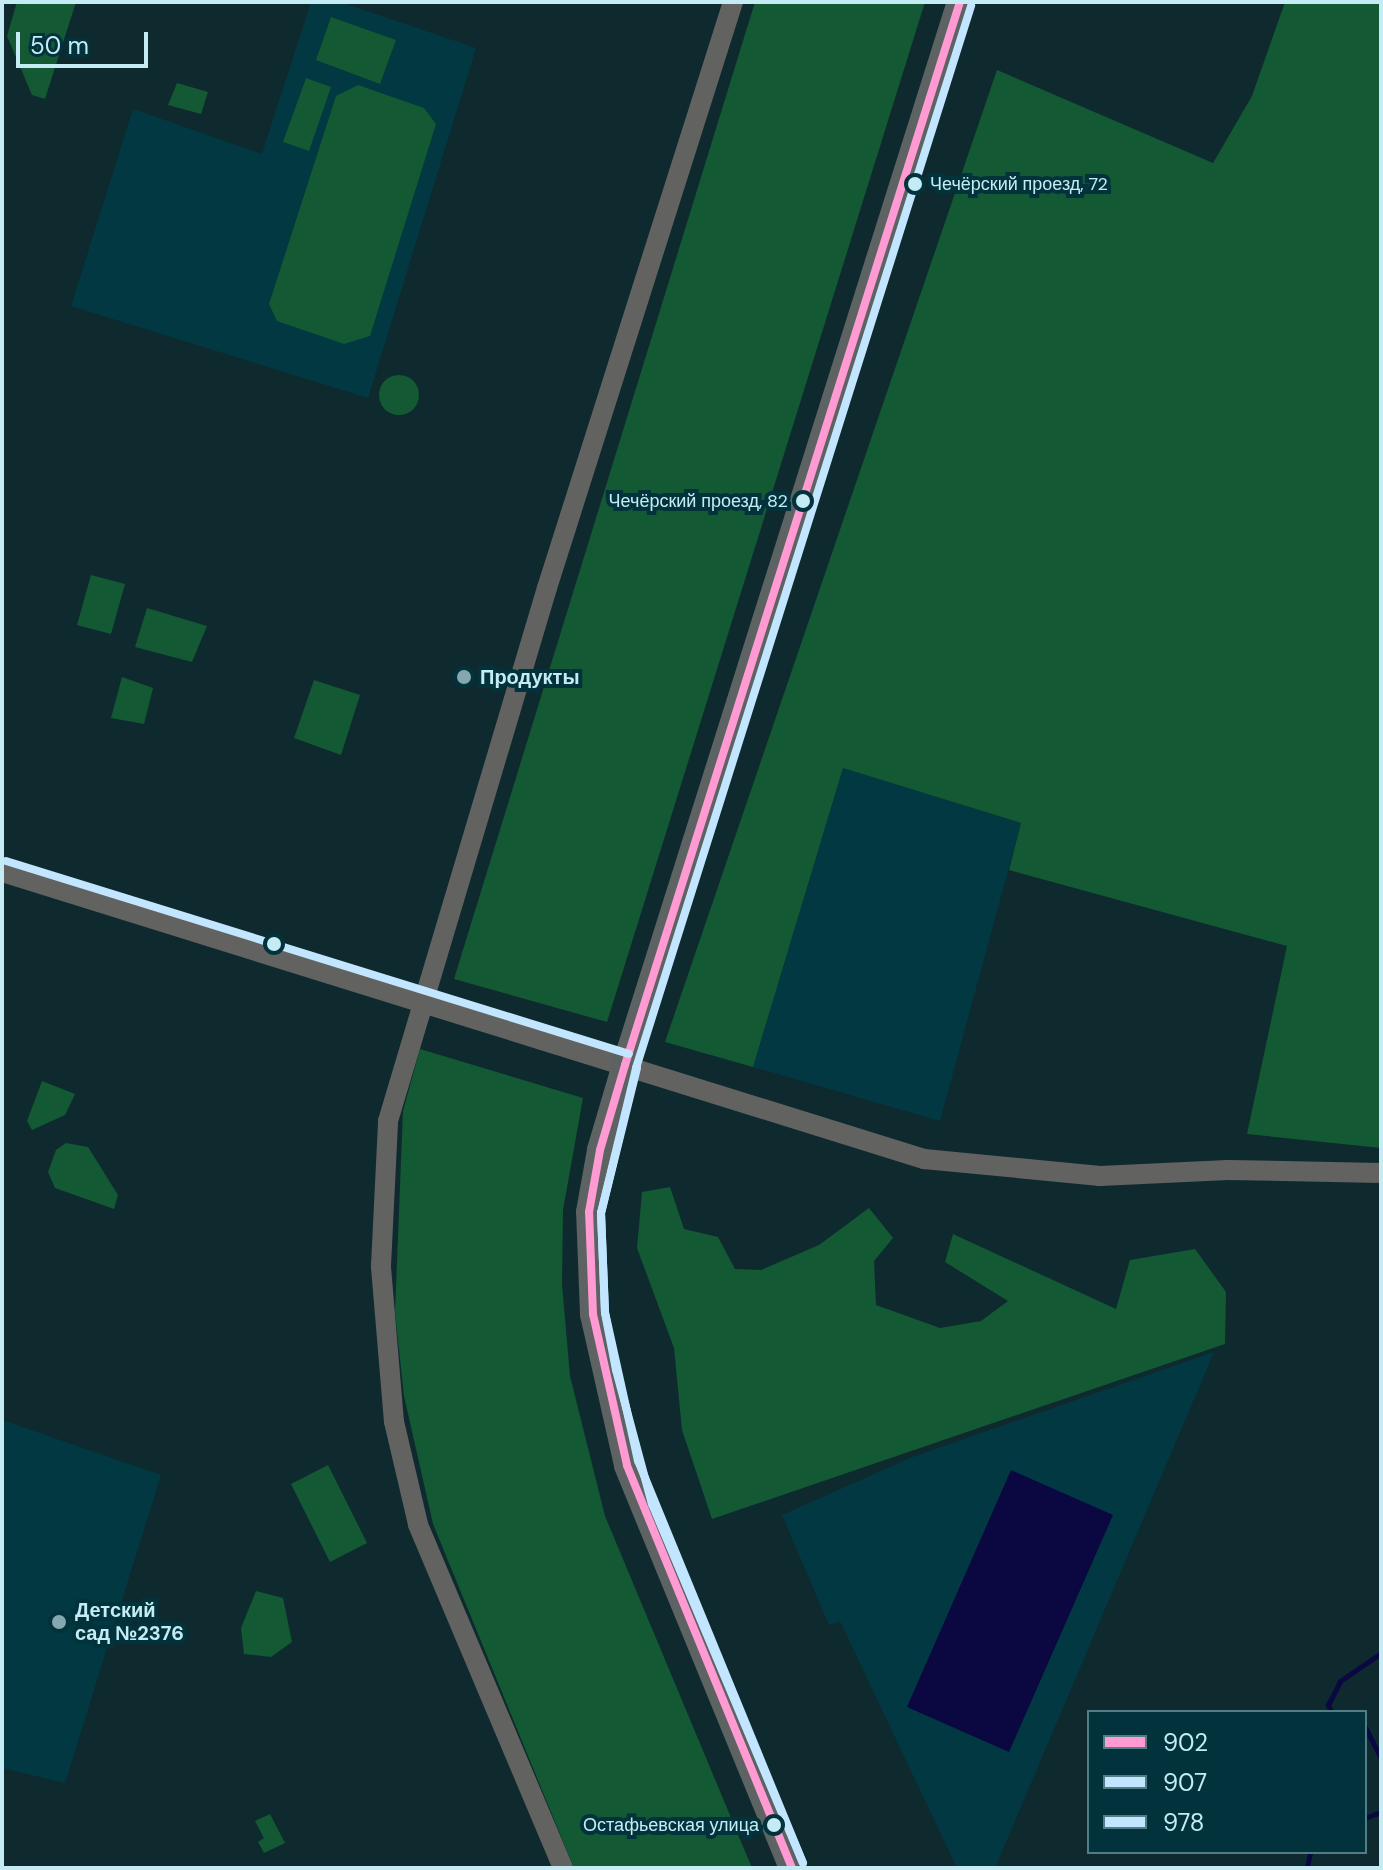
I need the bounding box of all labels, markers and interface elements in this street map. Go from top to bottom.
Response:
scale bar [20,16,152,66]
text: 50 m [30,30,89,61]
place label: Чечёрский проезд, 72 [930,173,1108,195]
marker: Чечёрский проезд, 72 [907,176,923,192]
place label: Чечёрский проезд, 82 [609,490,788,512]
marker: Чечёрский проезд, 82 [795,493,811,509]
place label: Продукты [480,665,579,689]
marker: Продукты [455,668,473,686]
unlabelled marker [266,936,282,952]
place label: Детский сад №2376 [75,1598,184,1645]
marker: Детский сад №2376 [50,1613,68,1631]
legend [1087,1710,1367,1854]
text: 902 [1163,1727,1208,1758]
text: 907 [1163,1767,1207,1798]
text: 978 [1163,1807,1204,1838]
place label: Остафьевская улица [583,1814,759,1836]
marker: Остафьевская улица [766,1817,782,1833]

